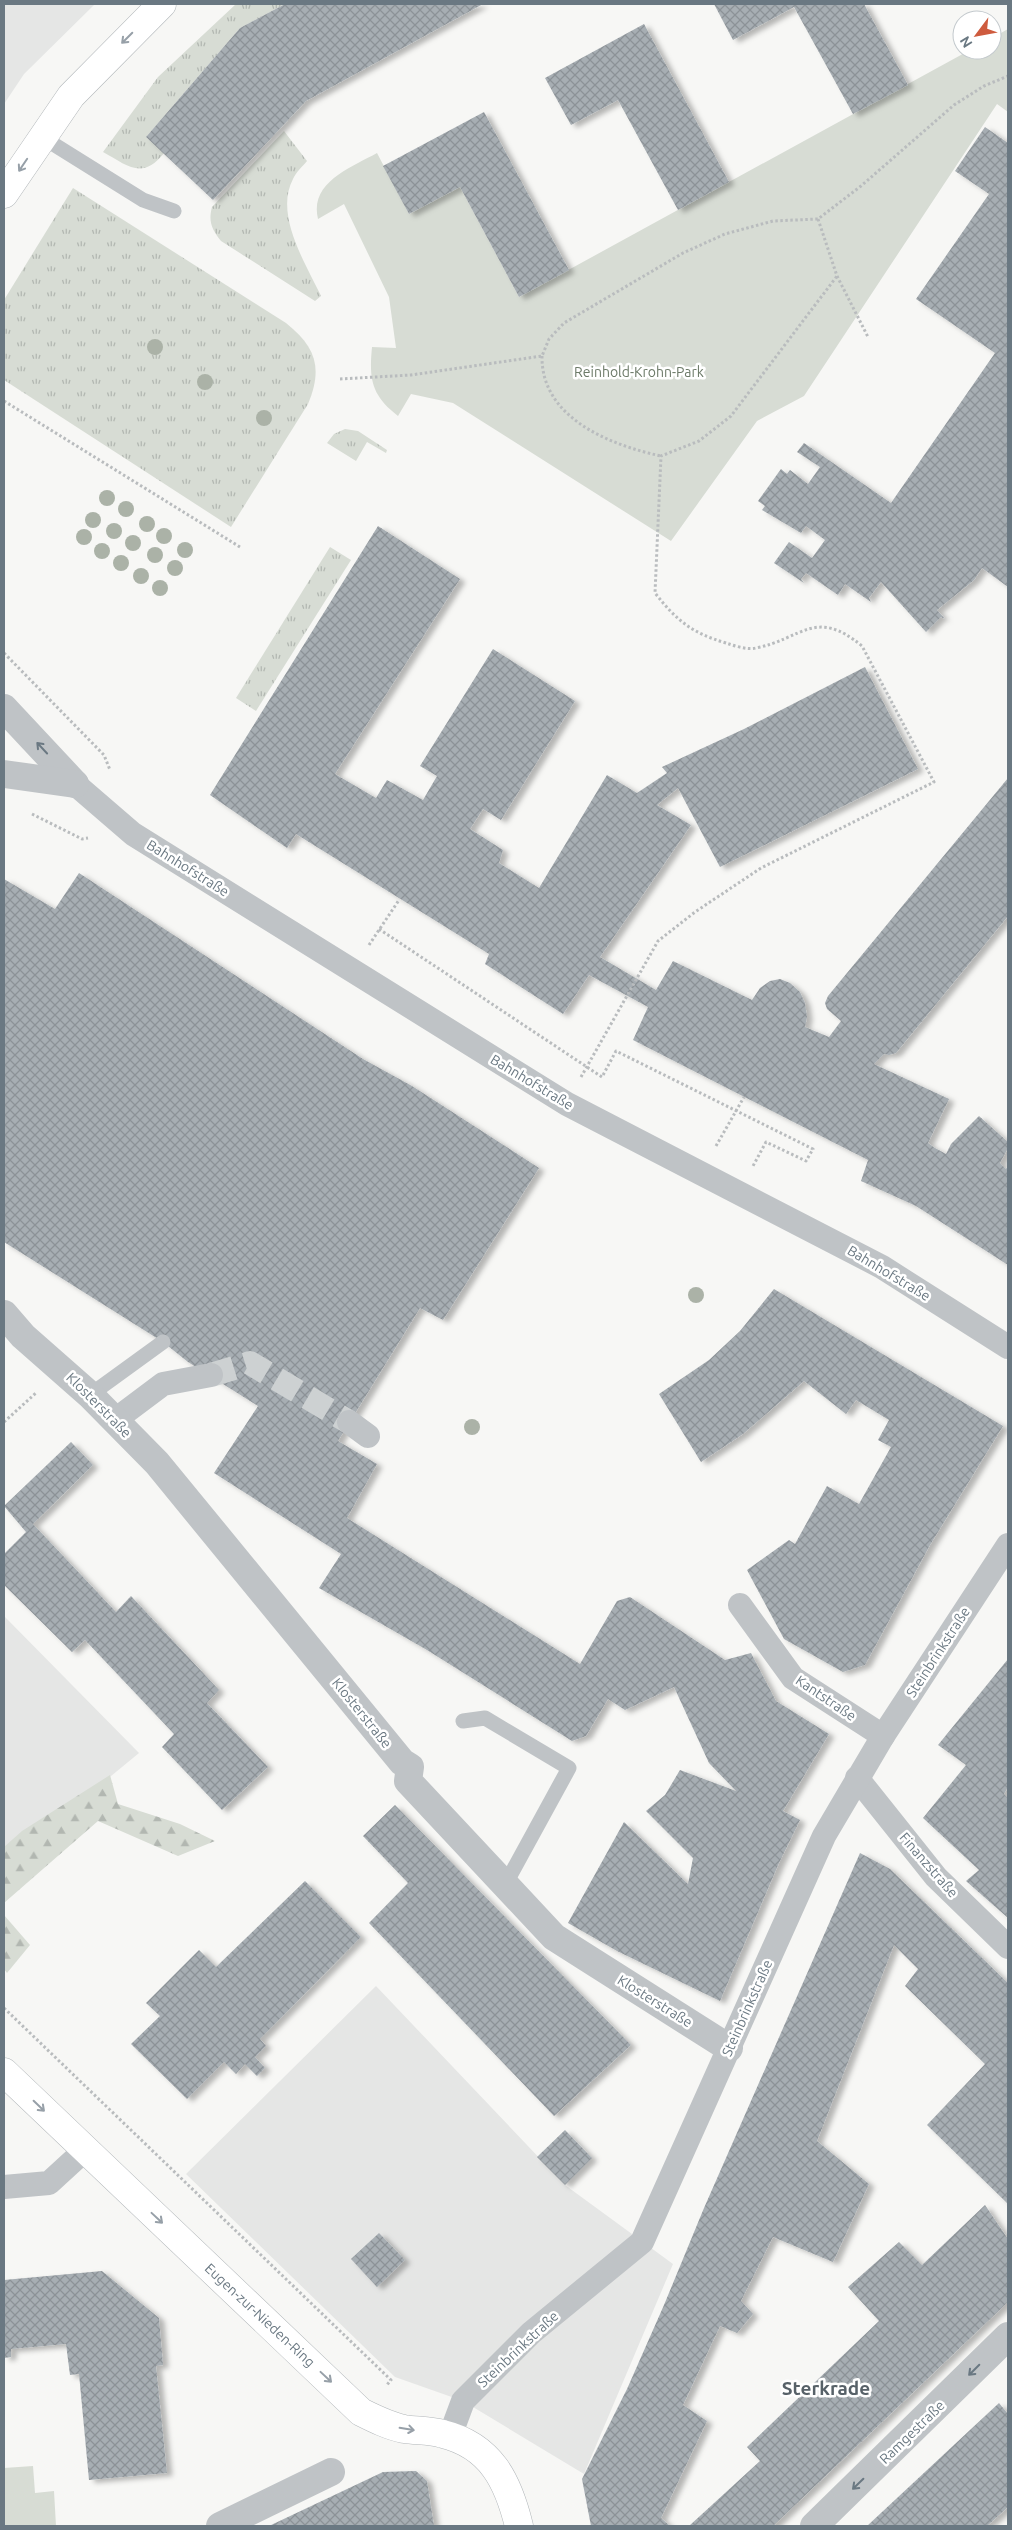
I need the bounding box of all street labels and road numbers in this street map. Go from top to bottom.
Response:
street label: Bahnhofstraße [144,836,232,900]
street label: Bahnhofstraße [488,1051,576,1113]
street label: Bahnhofstraße [845,1242,933,1304]
street label: Klosterstraße [63,1369,135,1441]
street label: Steinbrinkstraße [903,1604,973,1700]
street label: Kantstraße [793,1672,859,1724]
street label: Klosterstraße [329,1675,395,1751]
street label: Finanzstraße [897,1829,961,1901]
street label: Steinbrinkstraße [719,1957,775,2059]
street label: Klosterstraße [615,1972,695,2030]
street label: Eugen-zur-Nieden-Ring [202,2260,318,2370]
street label: Steinbrinkstraße [474,2308,562,2390]
street label: Ramgestraße [876,2397,948,2467]

